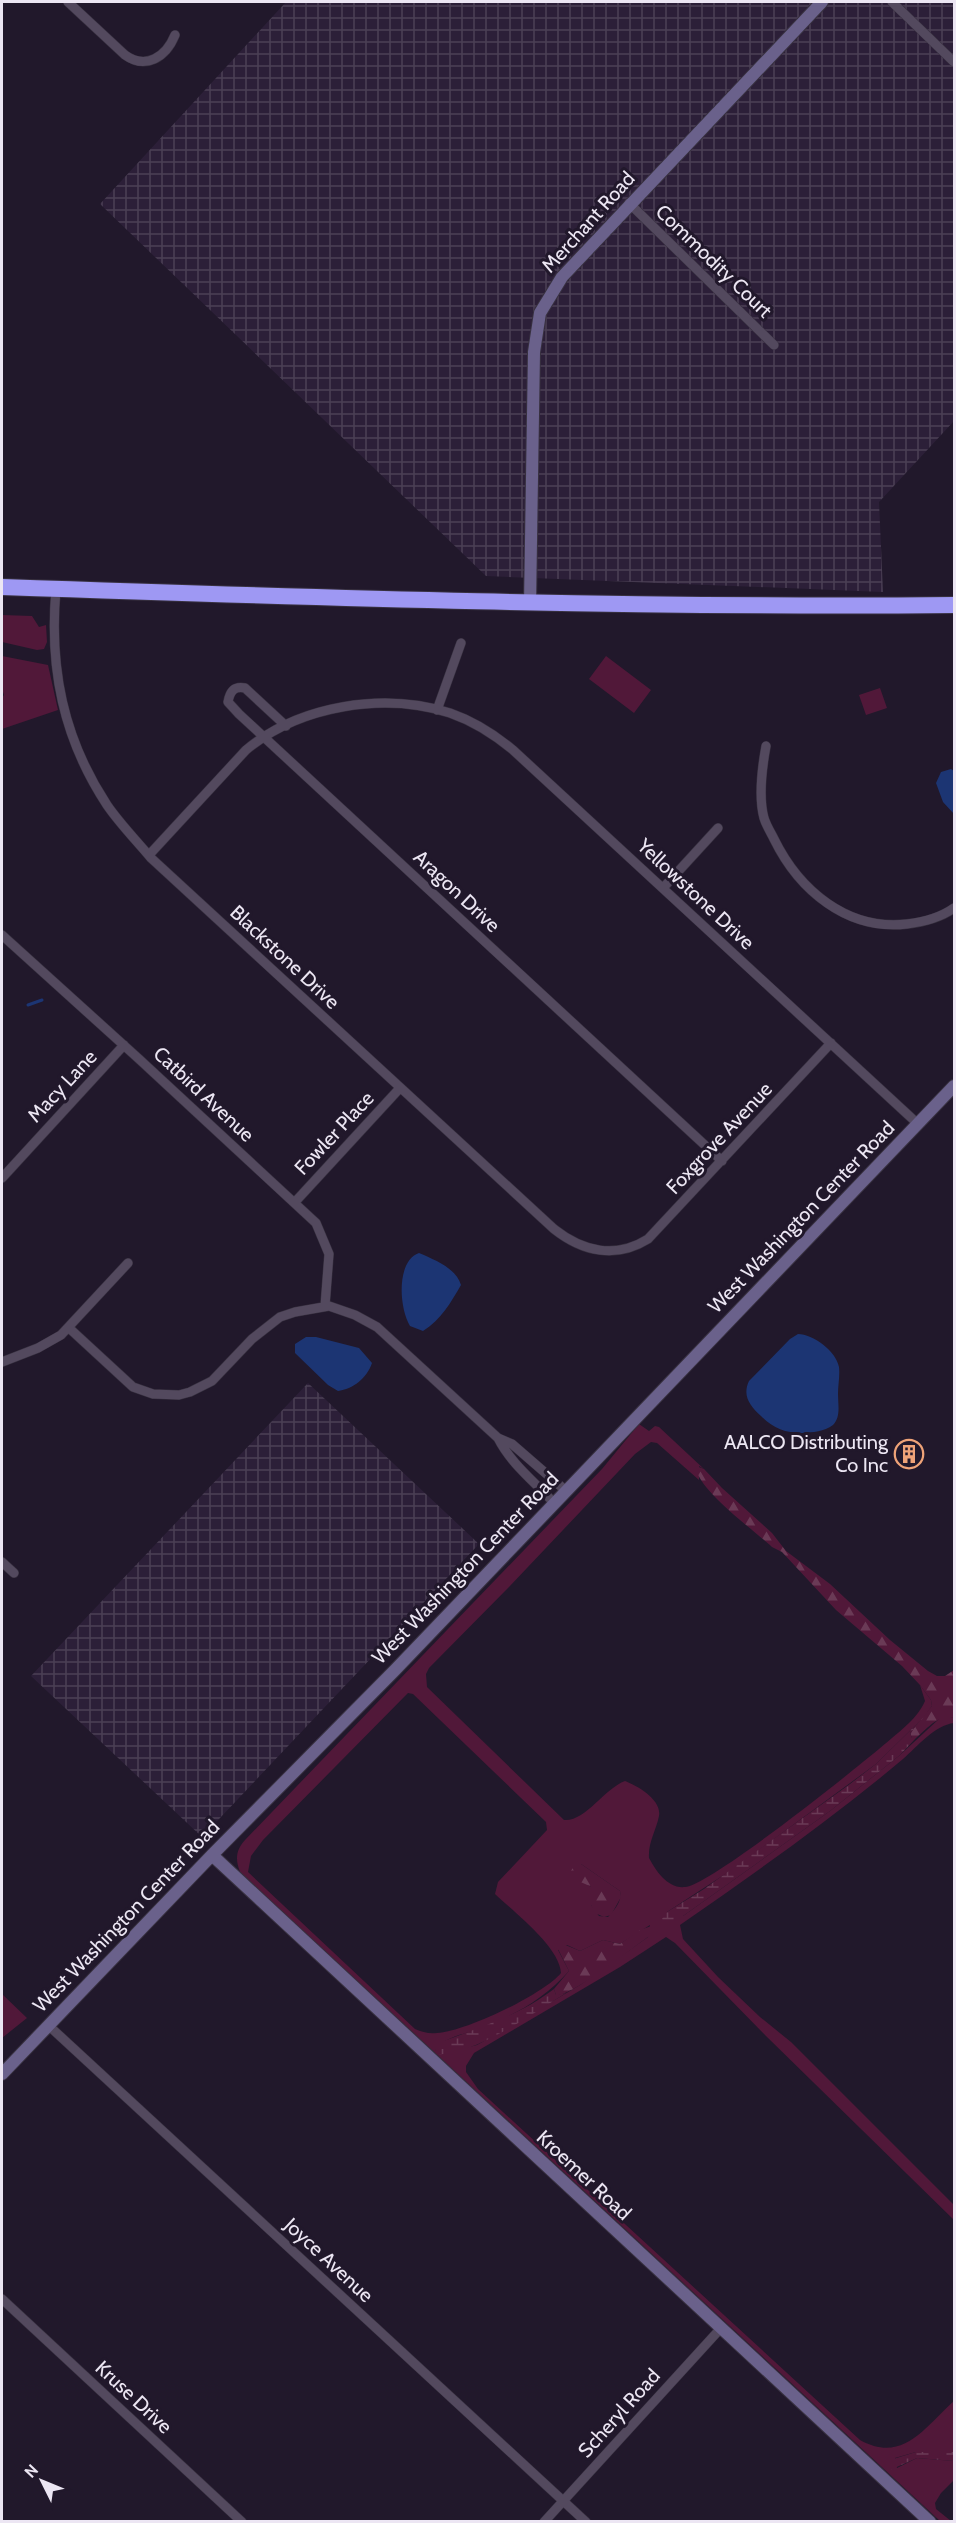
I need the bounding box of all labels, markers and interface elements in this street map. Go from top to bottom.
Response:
street label: Merchant Road [536,167,640,277]
street label: Commodity Court [651,199,777,323]
street label: Yellowstone Drive [632,833,760,954]
street label: Aragon Drive [409,845,505,937]
street label: Blackstone Drive [225,900,345,1014]
street label: Catbird Avenue [149,1041,259,1147]
street label: Macy Lane [22,1045,102,1127]
street label: Foxgrove Avenue [661,1077,777,1199]
street label: Fowler Place [289,1086,379,1180]
street label: West Washington Center Road [703,1116,899,1318]
place label: AALCO Distributing Co Inc [724,1430,889,1477]
building icon: AALCO Distributing Co Inc [893,1438,925,1470]
street label: West Washington Center Road [367,1467,563,1669]
street label: West Washington Center Road [28,1815,224,2017]
street label: Kroemer Road [532,2125,636,2225]
street label: Joyce Avenue [279,2212,378,2307]
street label: Kruse Drive [91,2355,177,2439]
street label: Scheryl Road [573,2364,665,2462]
north arrow [12,2451,72,2511]
text: N [21,2460,42,2482]

